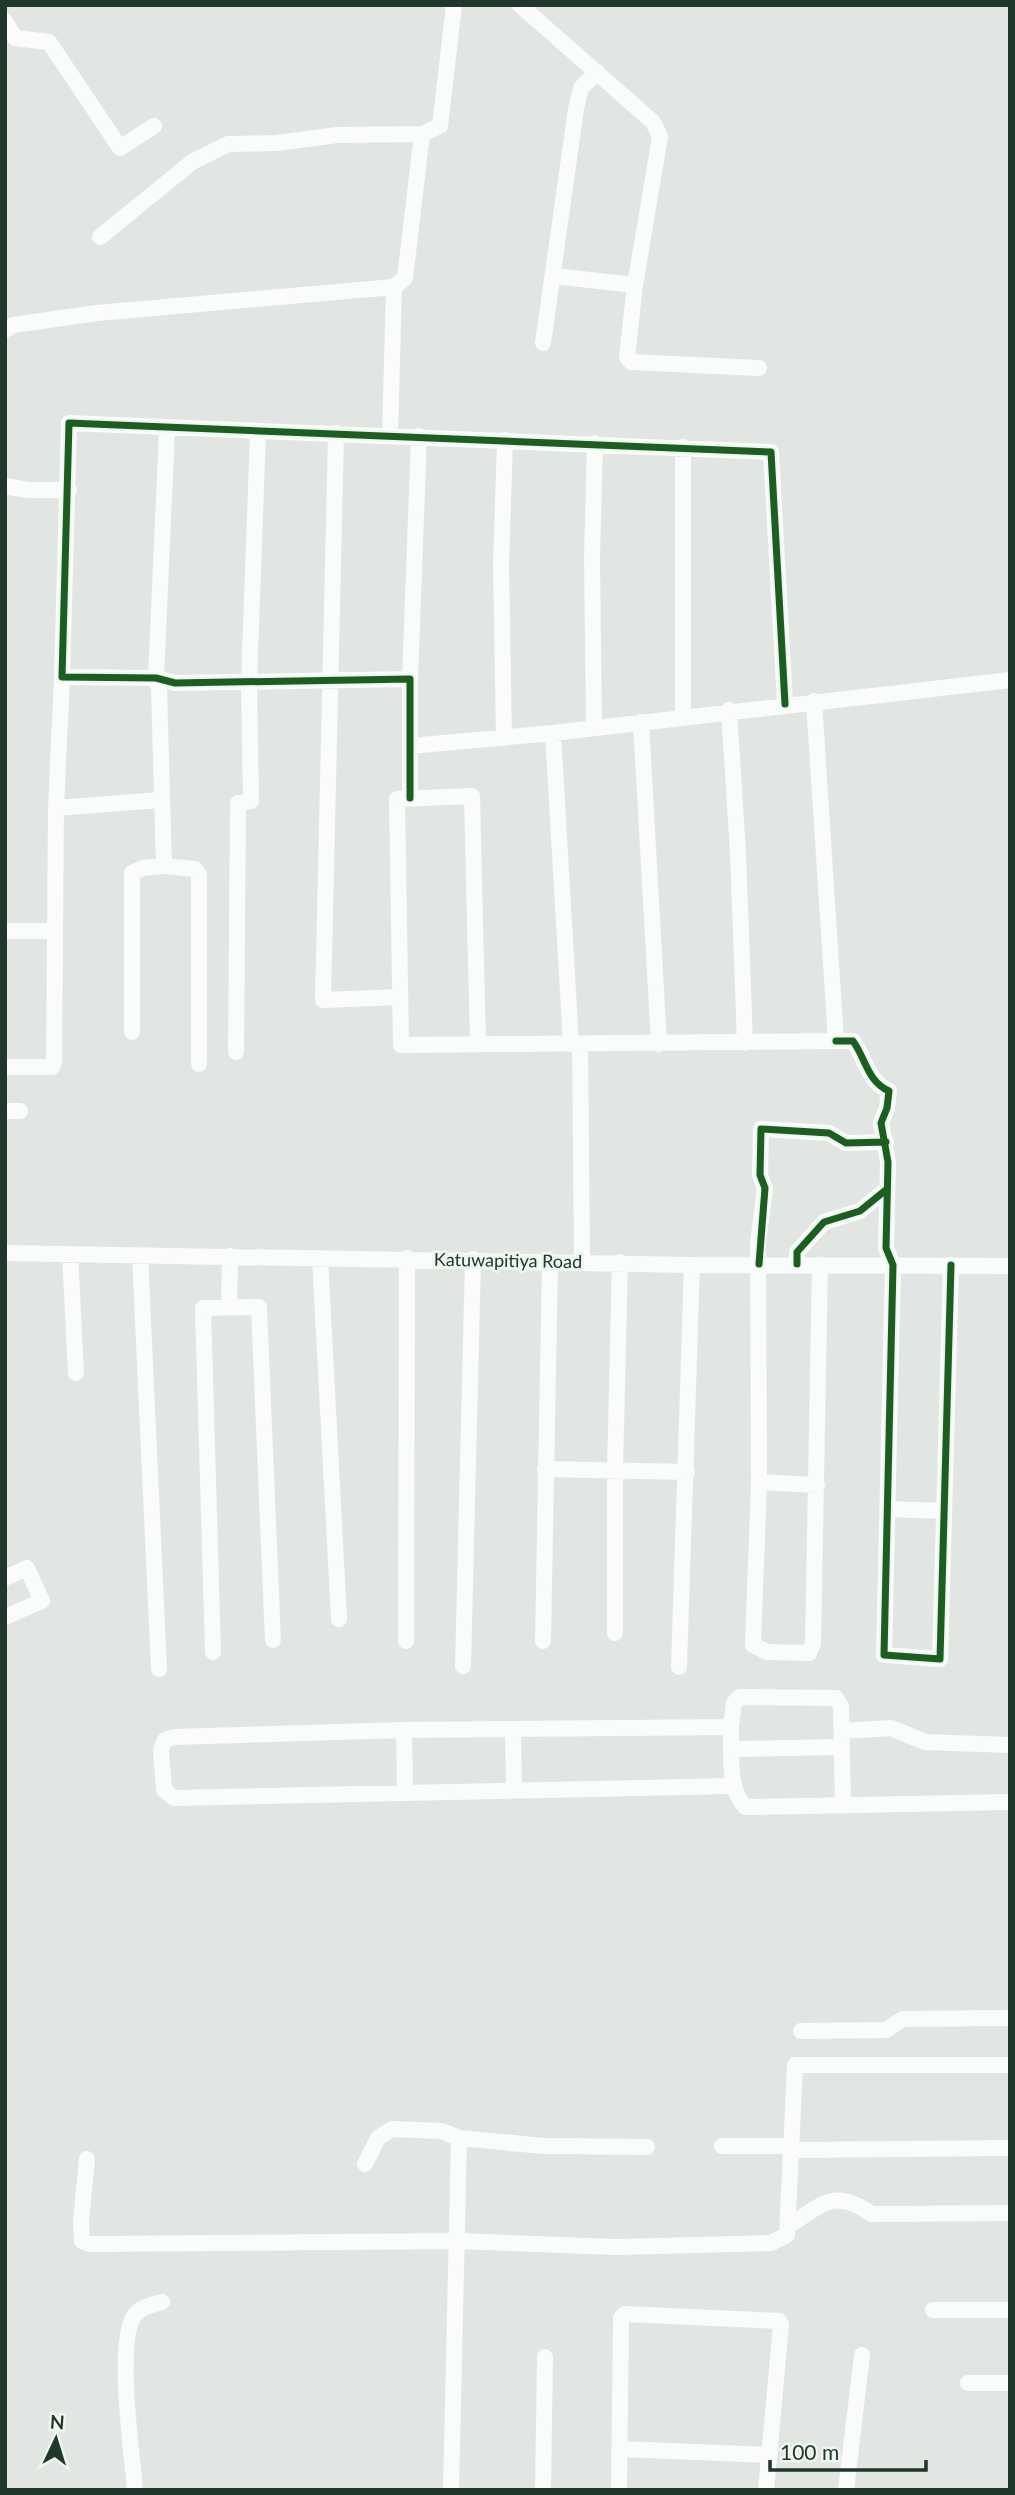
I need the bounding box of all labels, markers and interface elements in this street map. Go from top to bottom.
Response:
street label: Katuwapitiya Road [434,1248,582,1272]
north arrow [21,2404,91,2474]
text: N [49,2410,65,2434]
scale bar [770,2428,926,2472]
text: 100 m [780,2439,839,2464]

